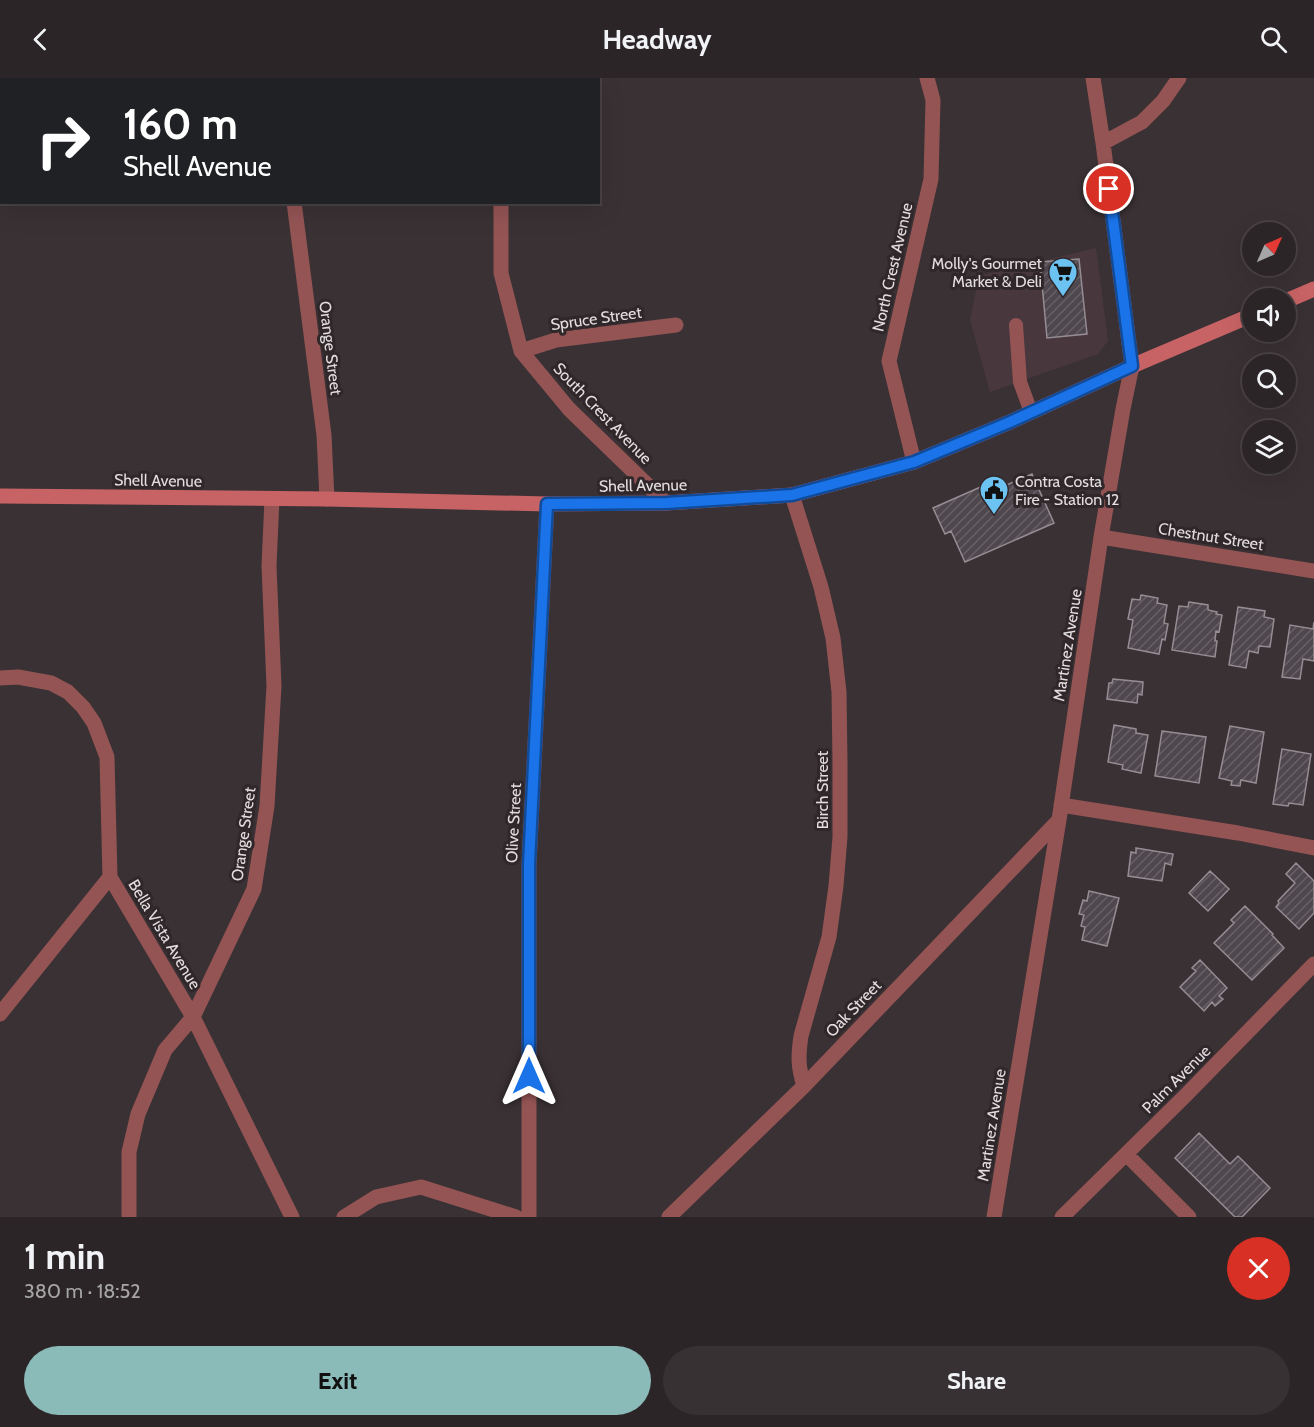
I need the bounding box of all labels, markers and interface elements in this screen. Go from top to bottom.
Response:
icon: back [24,23,57,56]
text: Headway [603,23,711,56]
icon: search [1257,23,1290,56]
text: 160 m [123,98,238,150]
icon: right [24,102,102,180]
text: Shell Avenue [123,150,272,183]
pin [1083,163,1134,214]
icon: arrive [1092,172,1125,205]
street label: North Crest Avenue [868,201,917,333]
north arrow [1242,222,1296,276]
map controls [1242,222,1296,474]
place label: Molly's Gourmet Market & Deli [932,254,1043,291]
supermarket icon: Molly's Gourmet Market & Deli [1047,256,1079,298]
button: sound [1242,288,1296,342]
street label: Orange Street [315,300,346,397]
street label: Spruce Street [549,303,643,334]
button: search [1242,354,1296,408]
street label: South Crest Avenue [549,359,656,468]
button: layers [1242,420,1296,474]
street label: Shell Avenue [114,470,202,491]
place label: Contra Costa Fire - Station 12 [1015,472,1119,509]
public building icon: Contra Costa Fire - Station 12 [978,474,1010,516]
street label: Shell Avenue [599,475,687,496]
street label: Chestnut Street [1157,519,1265,554]
street label: Martinez Avenue [1049,588,1086,703]
street label: Birch Street [813,750,832,829]
street label: Olive Street [502,782,525,863]
street label: Orange Street [228,785,260,882]
street label: Bella Vista Avenue [124,876,205,992]
street label: Oak Street [822,976,886,1041]
street label: Palm Avenue [1138,1041,1214,1117]
position arrow [497,1044,561,1108]
street label: Martinez Avenue [973,1068,1010,1183]
text: 1 min [24,1234,105,1278]
button: close [1227,1237,1290,1300]
text: 380 m · 18:52 [24,1279,141,1303]
button: Exit [24,1346,651,1415]
button: Share [663,1346,1290,1415]

